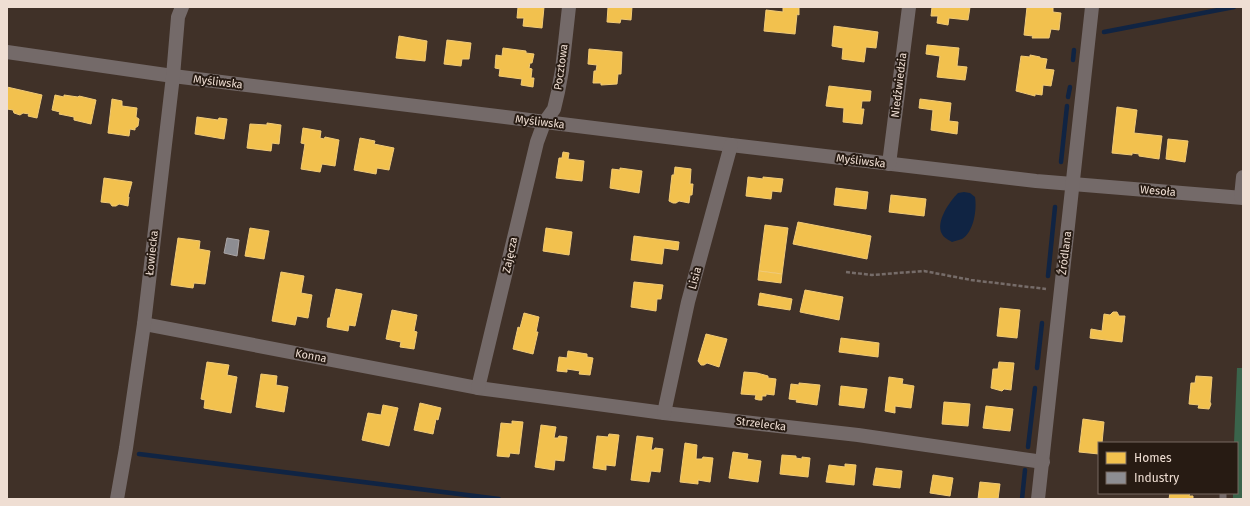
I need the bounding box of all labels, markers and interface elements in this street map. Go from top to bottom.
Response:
street label: Pocztowa [551,43,571,91]
street label: Niedźwiedzia [889,52,909,118]
street label: Myśliwska [192,73,244,91]
street label: Myśliwska [514,113,566,131]
street label: Myśliwska [835,152,887,170]
street label: Wesoła [1140,183,1176,199]
street label: Łowiecka [143,230,161,276]
street label: Źródlana [1055,230,1074,276]
street label: Zajęcza [500,236,520,274]
street label: Lisia [686,265,704,291]
street label: Konna [294,347,328,365]
street label: Strzelecka [735,414,787,434]
legend [1098,442,1238,494]
text: Homes [1134,451,1172,465]
text: Industry [1134,471,1179,485]

